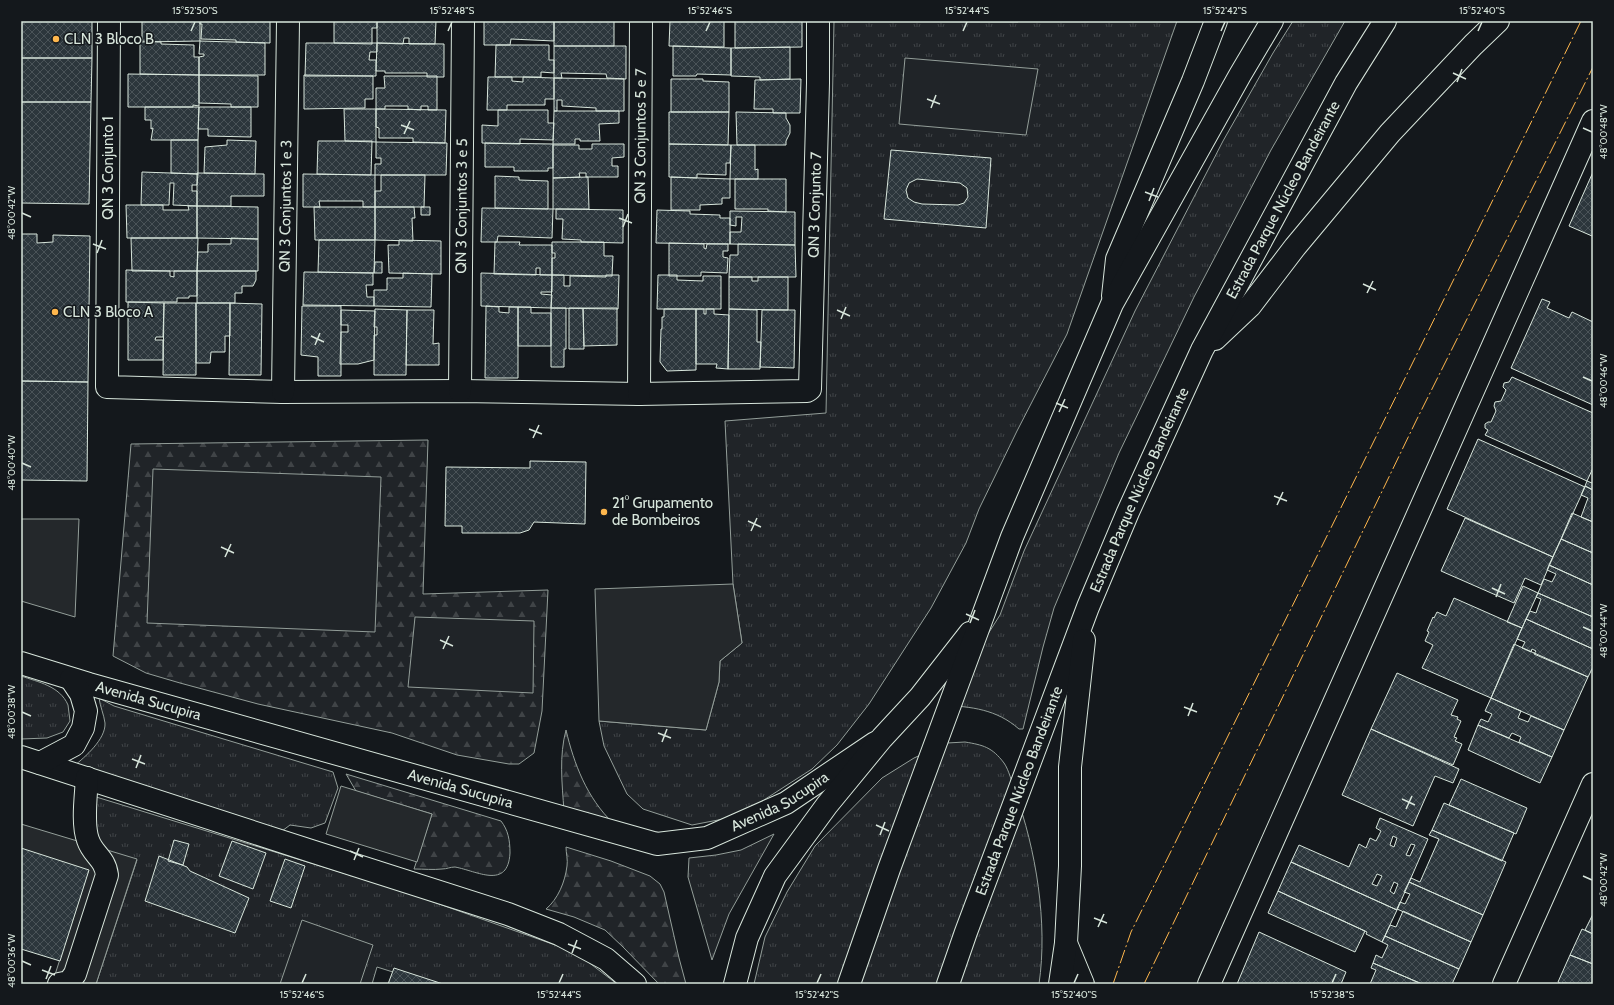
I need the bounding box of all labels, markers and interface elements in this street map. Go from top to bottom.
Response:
text: 15°52'50"S [172,4,218,17]
text: 15°52'48"S [430,4,474,17]
text: 15°52'46"S [688,4,732,17]
text: 15°52'44"S [945,4,989,17]
text: 15°52'42"S [1203,4,1247,17]
text: 15°52'40"S [1459,4,1505,17]
place label: CLN 3 Bloco B [64,30,154,48]
marker: CLN 3 Bloco B [51,34,61,44]
street label: QN 3 Conjuntos 5 e 7 [631,68,650,204]
street label: Estrada Parque Núcleo Bandeirante [1222,97,1344,302]
text: 48°00'48"W [1597,104,1610,159]
street label: QN 3 Conjunto 1 [99,116,117,220]
street label: QN 3 Conjuntos 3 e 5 [452,138,471,274]
street label: QN 3 Conjuntos 1 e 3 [276,140,295,272]
street label: QN 3 Conjunto 7 [804,151,825,258]
text: 48°00'42"W [5,185,18,240]
place label: CLN 3 Bloco A [63,303,154,321]
marker: CLN 3 Bloco A [50,307,60,317]
text: 48°00'46"W [1597,353,1610,408]
street label: Estrada Parque Núcleo Bandeirante [1086,384,1193,595]
text: 48°00'40"W [5,435,18,491]
place label: 21° Grupamento de Bombeiros [612,494,713,529]
marker: 21° Grupamento de Bombeiros [599,507,609,517]
text: 48°00'44"W [1597,603,1610,658]
street label: Avenida Sucupira [94,677,204,724]
street label: Estrada Parque Núcleo Bandeirante [972,683,1067,898]
text: 48°00'38"W [5,684,18,739]
street label: Avenida Sucupira [406,765,516,812]
street label: Avenida Sucupira [728,768,833,835]
text: 48°00'42"W [1597,852,1610,907]
text: 48°00'36"W [5,933,18,988]
text: 15°52'46"S [280,988,324,1001]
text: 15°52'44"S [537,988,581,1001]
text: 15°52'42"S [795,988,839,1001]
text: 15°52'40"S [1051,988,1097,1001]
text: 15°52'38"S [1310,988,1354,1001]

